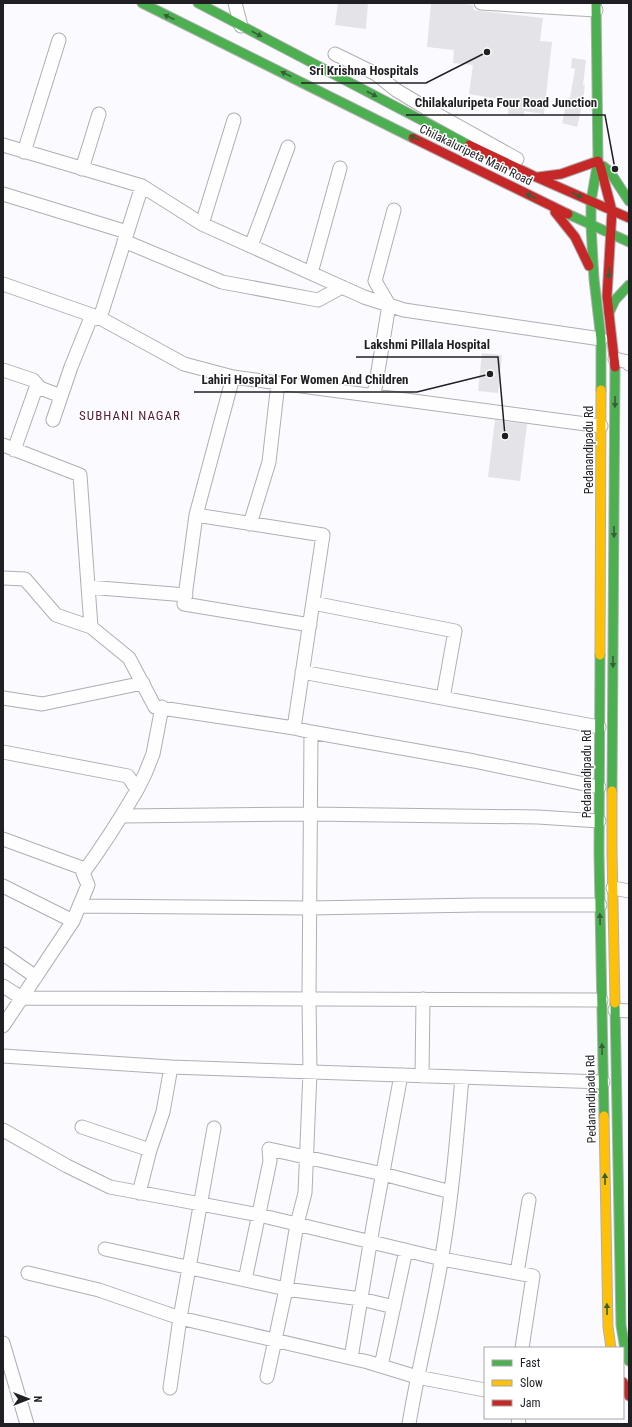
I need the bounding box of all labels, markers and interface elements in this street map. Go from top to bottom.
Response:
one-way arrow [164,14,175,20]
one-way arrow [251,31,263,37]
callout: Sri Krishna Hospitals [301,58,426,83]
text: Sri Krishna Hospitals [309,63,419,78]
one-way arrow [280,71,291,77]
callout: Chilakaluripeta Four Road Junction [406,90,605,115]
one-way arrow [367,91,378,98]
text: Chilakaluripeta Four Road Junction [415,95,597,110]
street label: Chilakaluripeta Main Road [417,122,535,188]
one-way arrow [409,135,421,141]
one-way arrow [571,192,583,198]
one-way arrow [525,193,537,199]
one-way arrow [605,267,612,279]
callout: Lakshmi Pillala Hospital [356,332,498,357]
text: Lakshmi Pillala Hospital [364,337,490,352]
callout: Lahiri Hospital For Women And Children [194,367,417,392]
text: Lahiri Hospital For Women And Children [201,372,409,387]
one-way arrow [612,396,618,409]
street label: Pedanandipadu Rd [582,406,596,494]
district label: SUBHANI NAGAR [79,408,181,423]
one-way arrow [611,526,617,539]
one-way arrow [610,656,616,669]
street label: Pedanandipadu Rd [580,730,594,818]
one-way arrow [597,912,603,925]
one-way arrow [599,1043,606,1055]
street label: Pedanandipadu Rd [583,1055,599,1143]
one-way arrow [602,1172,608,1185]
one-way arrow [604,1302,610,1315]
legend [484,1347,624,1419]
text: Fast [520,1356,541,1370]
text: Slow [520,1376,543,1390]
north arrow [8,1379,48,1419]
text: N [31,1396,44,1403]
text: Jam [520,1396,541,1410]

